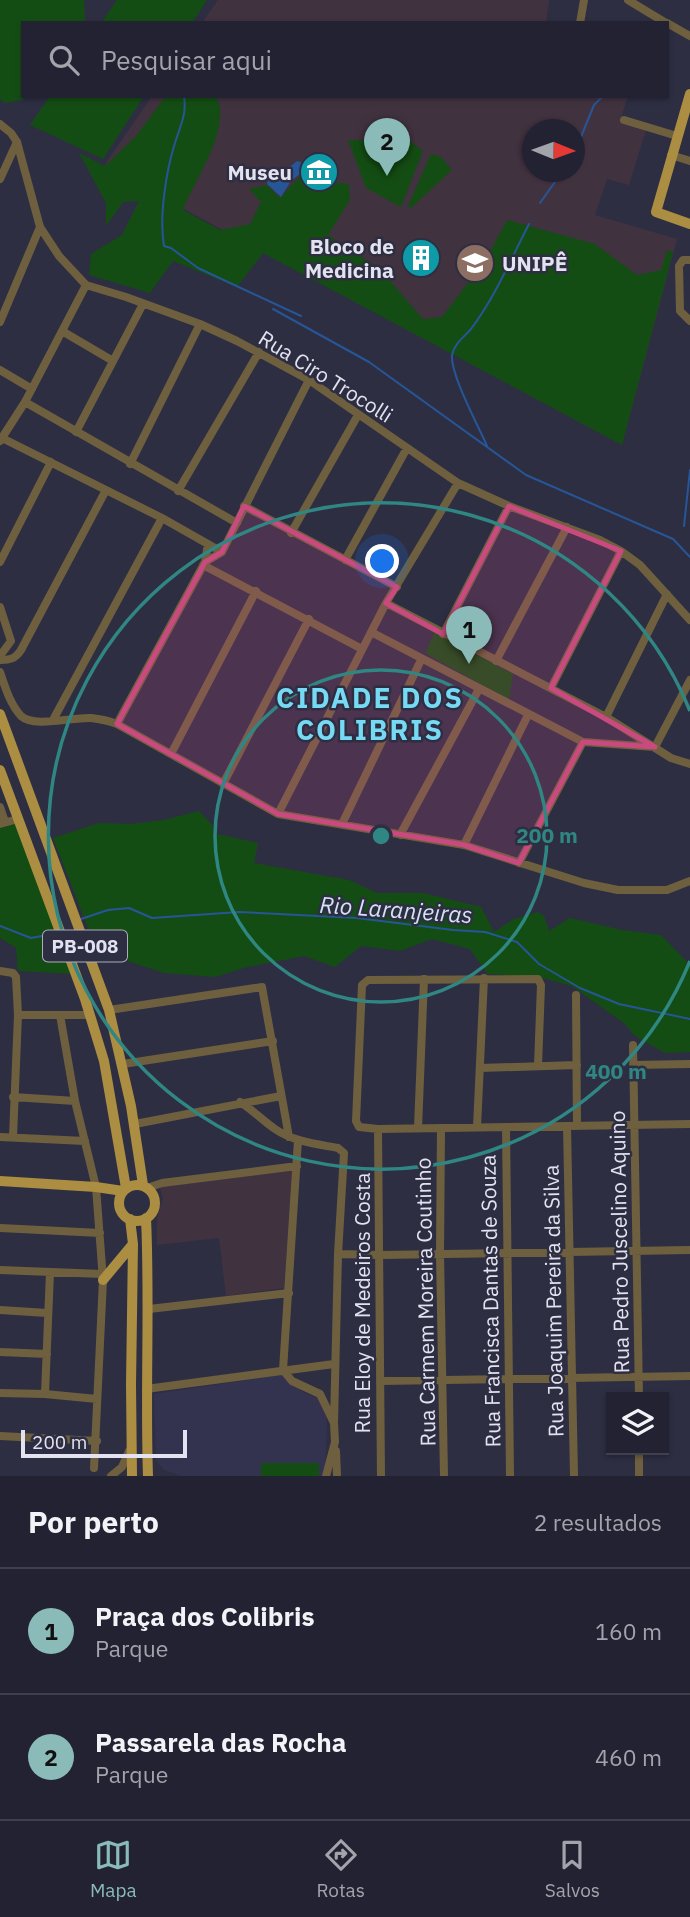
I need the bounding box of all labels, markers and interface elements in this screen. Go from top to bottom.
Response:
search box [21,21,669,98]
icon: search [45,41,83,79]
text: Pesquisar aqui [101,43,272,77]
pin: 2 [364,118,410,176]
north arrow [522,119,585,182]
museum icon: Museu [298,151,340,193]
place label: Museu [227,158,292,186]
place label: Bloco de Medicina [305,232,394,284]
building icon: Bloco de Medicina [400,237,442,279]
school or university icon: UNIPÊ [454,242,496,284]
place label: UNIPÊ [502,249,567,277]
street label: Rua Ciro Trocolli [254,323,398,429]
your location [365,544,399,578]
pin: 1 [446,606,492,664]
district label: CIDADE DOS COLIBRIS [276,679,464,748]
text: 200 m [516,821,578,849]
centre of rings [369,824,393,848]
water label: Rio Laranjeiras [318,889,474,929]
road number: PB-008 [43,930,127,962]
text: 400 m [585,1057,647,1085]
street label: Rua Pedro Juscelino Aquino [603,1110,635,1374]
street label: Rua Francisca Dantas de Souza [473,1154,507,1448]
street label: Rua Carmem Moreira Coutinho [408,1157,442,1447]
street label: Rua Joaquim Pereira da Silva [537,1165,569,1437]
street label: Rua Eloy de Medeiros Costa [348,1173,376,1433]
map controls [606,1392,669,1455]
button: layers [606,1392,669,1455]
scale bar [21,1427,187,1459]
text: 200 m [32,1430,87,1454]
text: Por perto [28,1502,159,1541]
text: 2 resultados [534,1507,662,1537]
text: Praça dos Colibris [95,1599,315,1633]
text: 1 [44,1616,58,1646]
text: 160 m [595,1616,662,1646]
text: Parque [95,1633,168,1663]
text: Passarela das Rocha [95,1725,346,1759]
text: 2 [44,1742,58,1772]
text: 460 m [595,1742,662,1772]
text: Parque [95,1759,168,1789]
tab: Mapa [90,1836,137,1902]
tab: Rotas [316,1836,365,1902]
tab: Salvos [545,1836,600,1902]

